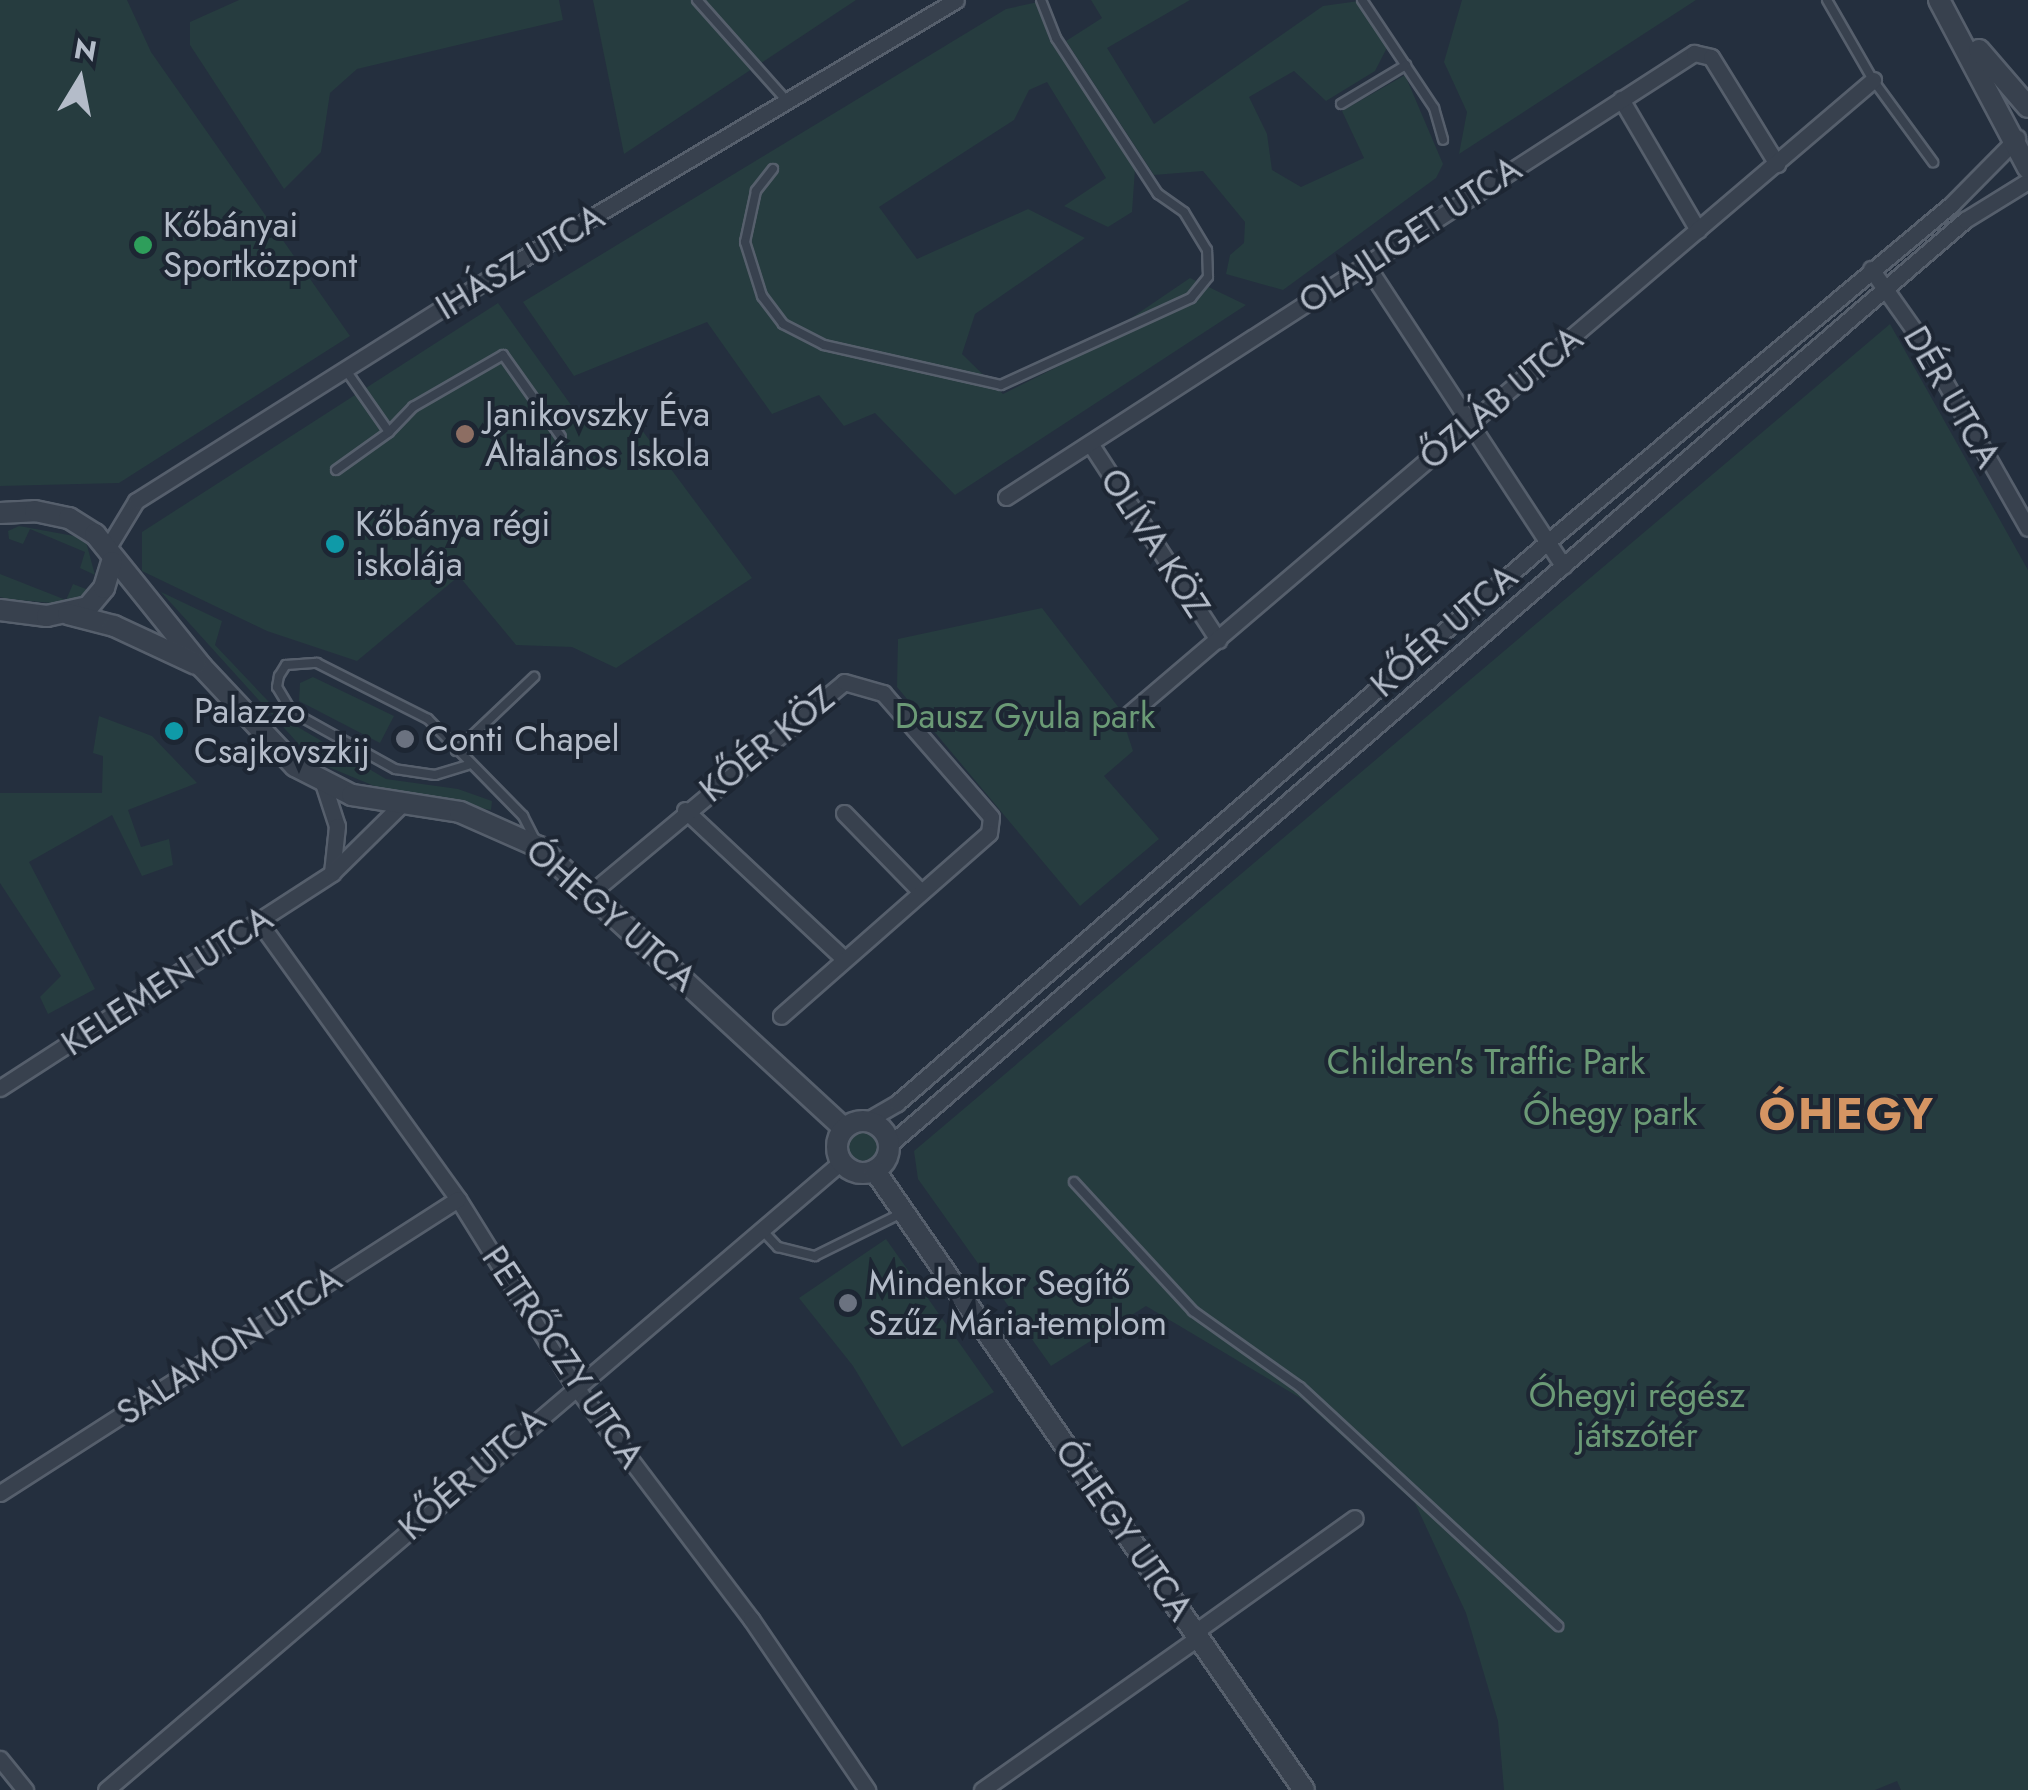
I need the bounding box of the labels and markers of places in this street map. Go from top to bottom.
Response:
place label: Kőbányai Sportközpont [163,204,357,286]
marker: Kőbányai Sportközpont [132,234,154,256]
place label: Janikovszky Éva Általános Iskola [485,393,710,475]
marker: Janikovszky Éva Általános Iskola [454,423,476,445]
place label: Kőbánya régi iskolája [355,503,550,585]
marker: Kőbánya régi iskolája [324,533,346,555]
place label: Palazzo Csajkovszkij [194,690,370,772]
place label: Conti Chapel [425,718,620,760]
marker: Palazzo Csajkovszkij [163,720,185,742]
marker: Conti Chapel [394,728,416,750]
place label: Mindenkor Segítő Szűz Mária-templom [868,1262,1167,1344]
marker: Mindenkor Segítő Szűz Mária-templom [837,1292,859,1314]

